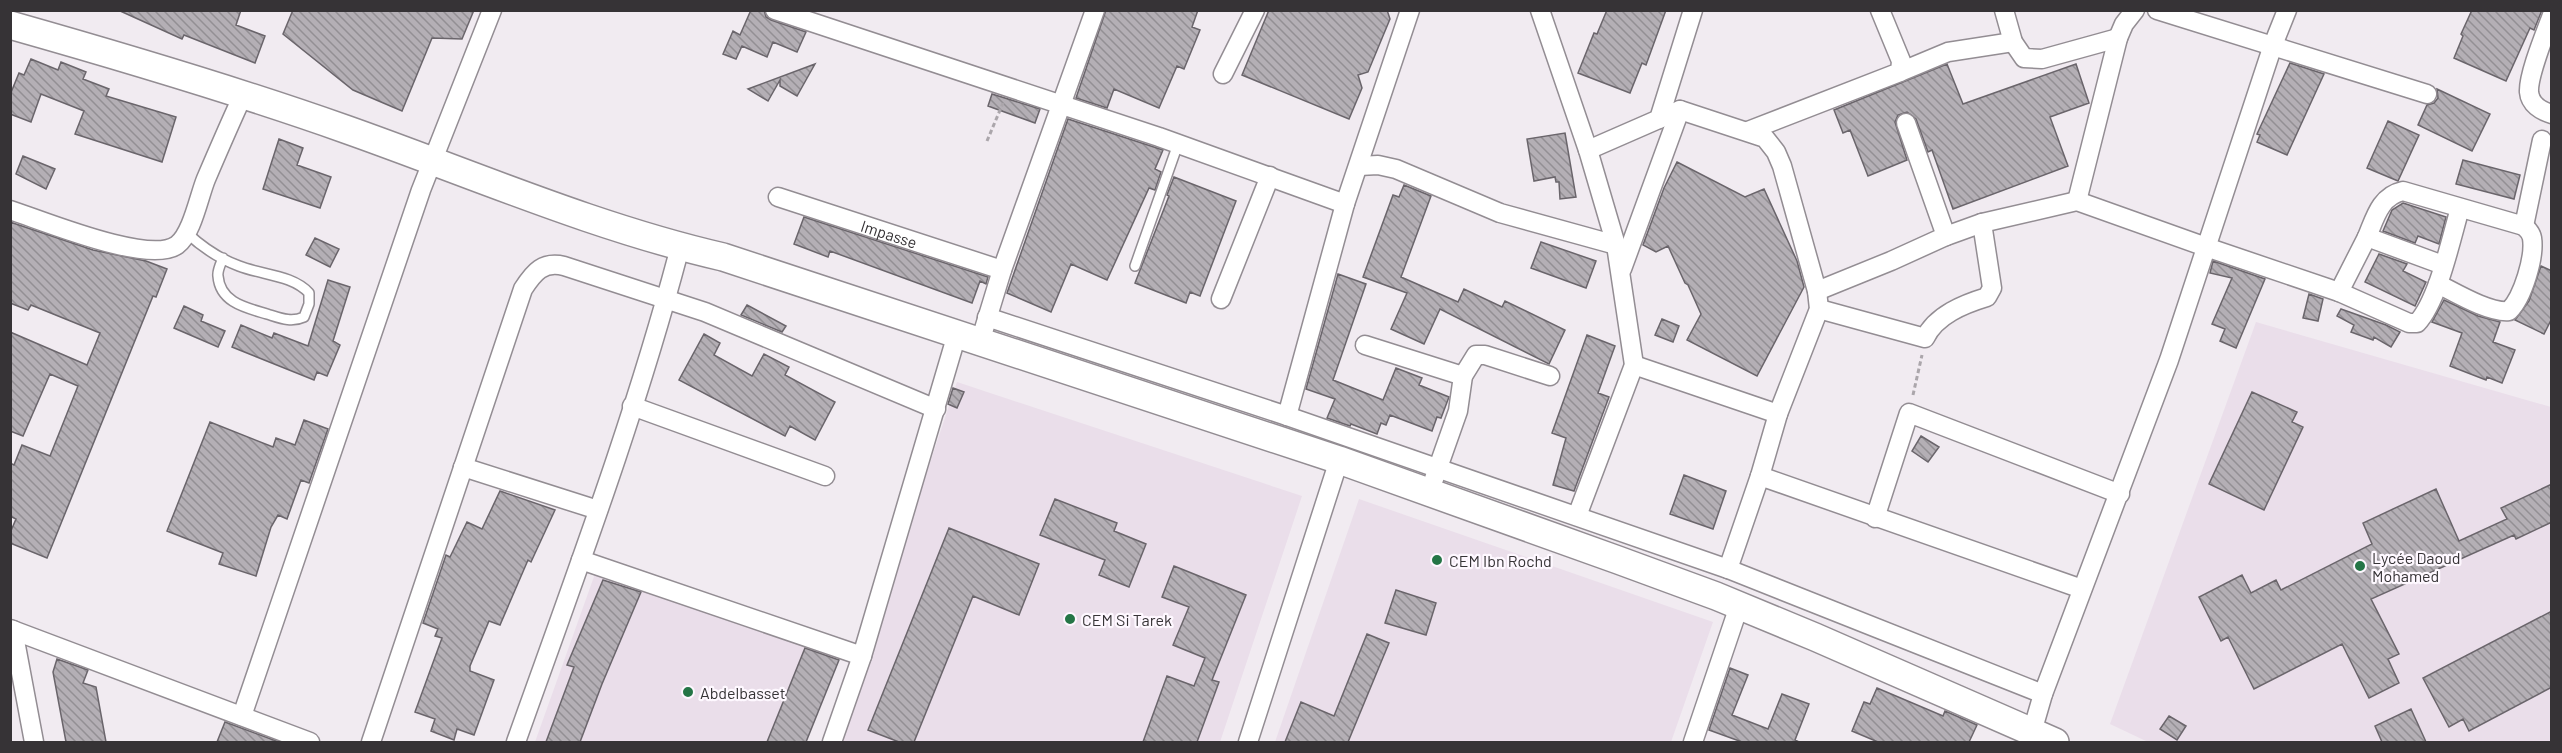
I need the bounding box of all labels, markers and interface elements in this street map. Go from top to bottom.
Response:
street label: Impasse [859,215,920,251]
place label: Lycée Daoud Mohamed [2372,548,2461,585]
place label: CEM Ibn Rochd [1449,551,1552,570]
marker: CEM Ibn Rochd [1430,553,1444,567]
marker: Lycée Daoud Mohamed [2353,559,2367,573]
place label: CEM Si Tarek [1082,610,1172,629]
marker: CEM Si Tarek [1063,612,1077,626]
place label: Abdelbasset [700,683,786,702]
marker: Abdelbasset [681,685,695,699]

